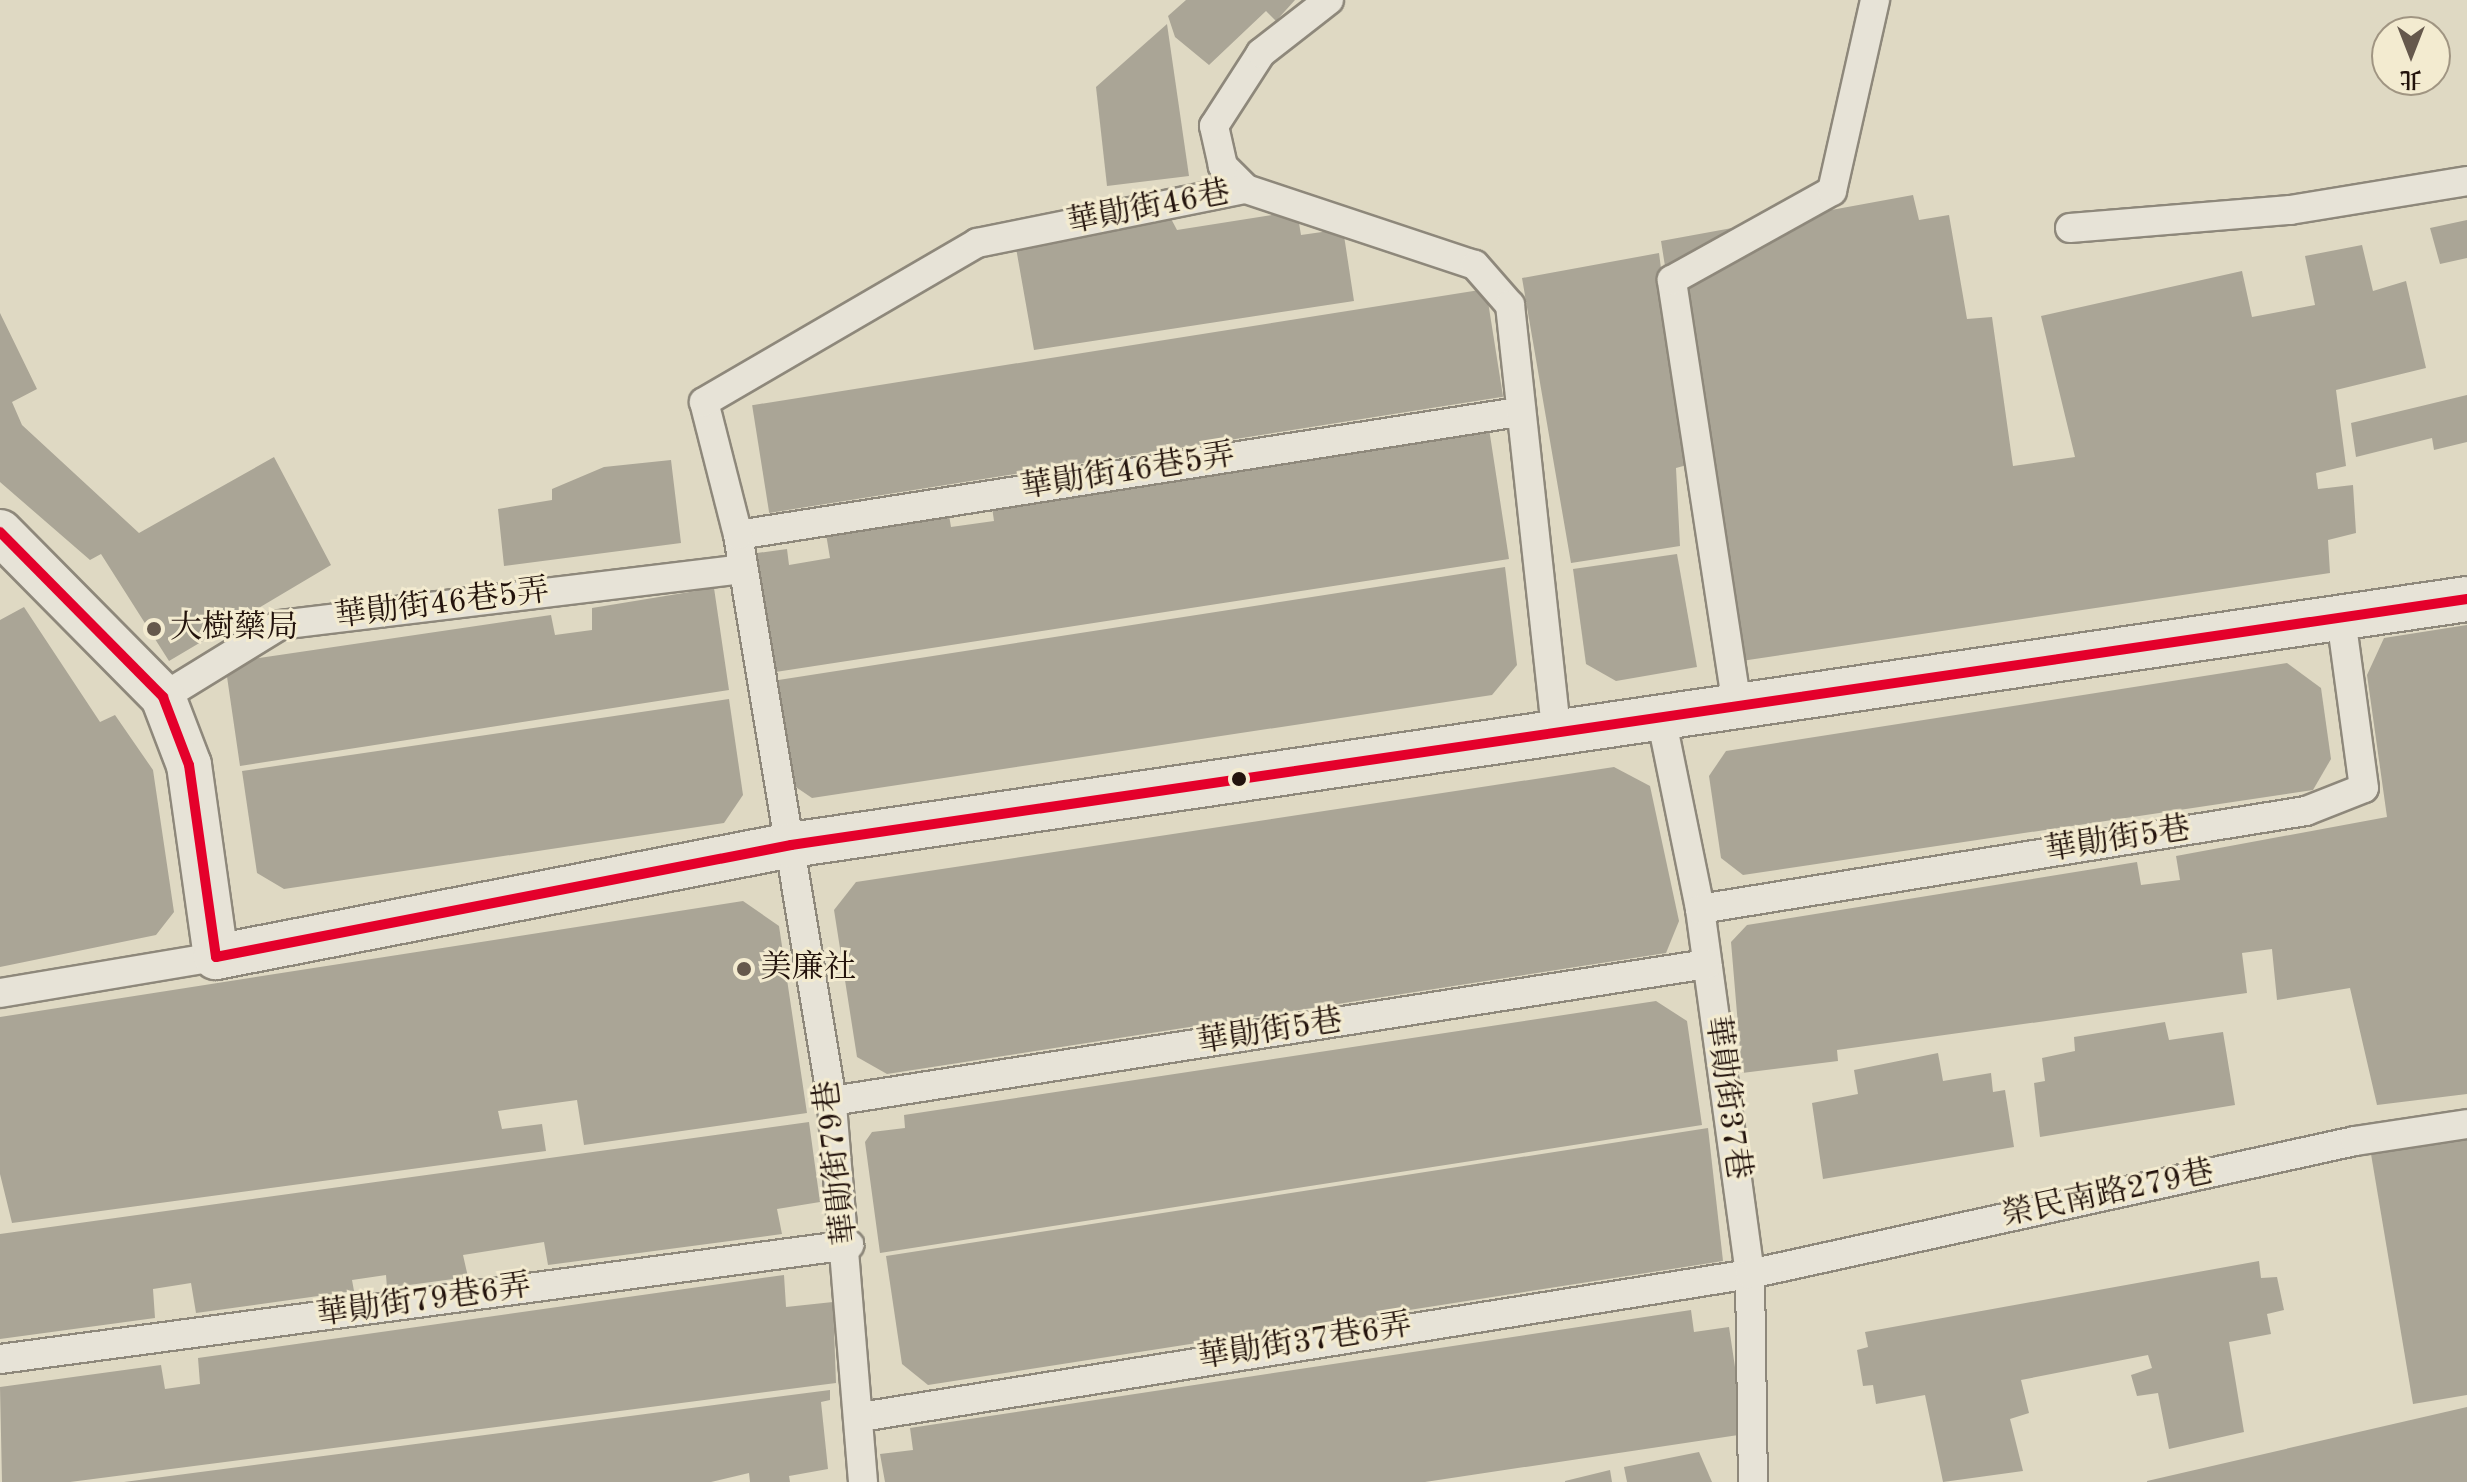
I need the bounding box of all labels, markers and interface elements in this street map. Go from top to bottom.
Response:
north arrow [2371,16,2451,96]
text: 北 [2400,67,2422,89]
street label: 華勛街46巷 [1064,174,1234,244]
street label: 華勛街46巷5弄 [1018,437,1238,509]
street label: 華勛街46巷5弄 [333,573,551,637]
place label: 大樹藥局 [170,610,298,648]
marker: 大樹藥局 [145,620,163,638]
unlabelled marker [1231,771,1247,787]
street label: 華勛街5巷 [2043,811,2193,871]
place label: 美廉社 [760,950,856,988]
marker: 美廉社 [735,960,753,978]
street label: 華勛街5巷 [1195,1003,1345,1063]
street label: 華勛街37巷 [1695,1014,1757,1182]
street label: 華勛街79巷 [809,1078,867,1246]
street label: 榮民南路279巷 [1999,1154,2217,1236]
street label: 華勛街79巷6弄 [315,1268,533,1336]
street label: 華勛街37巷6弄 [1195,1307,1415,1379]

